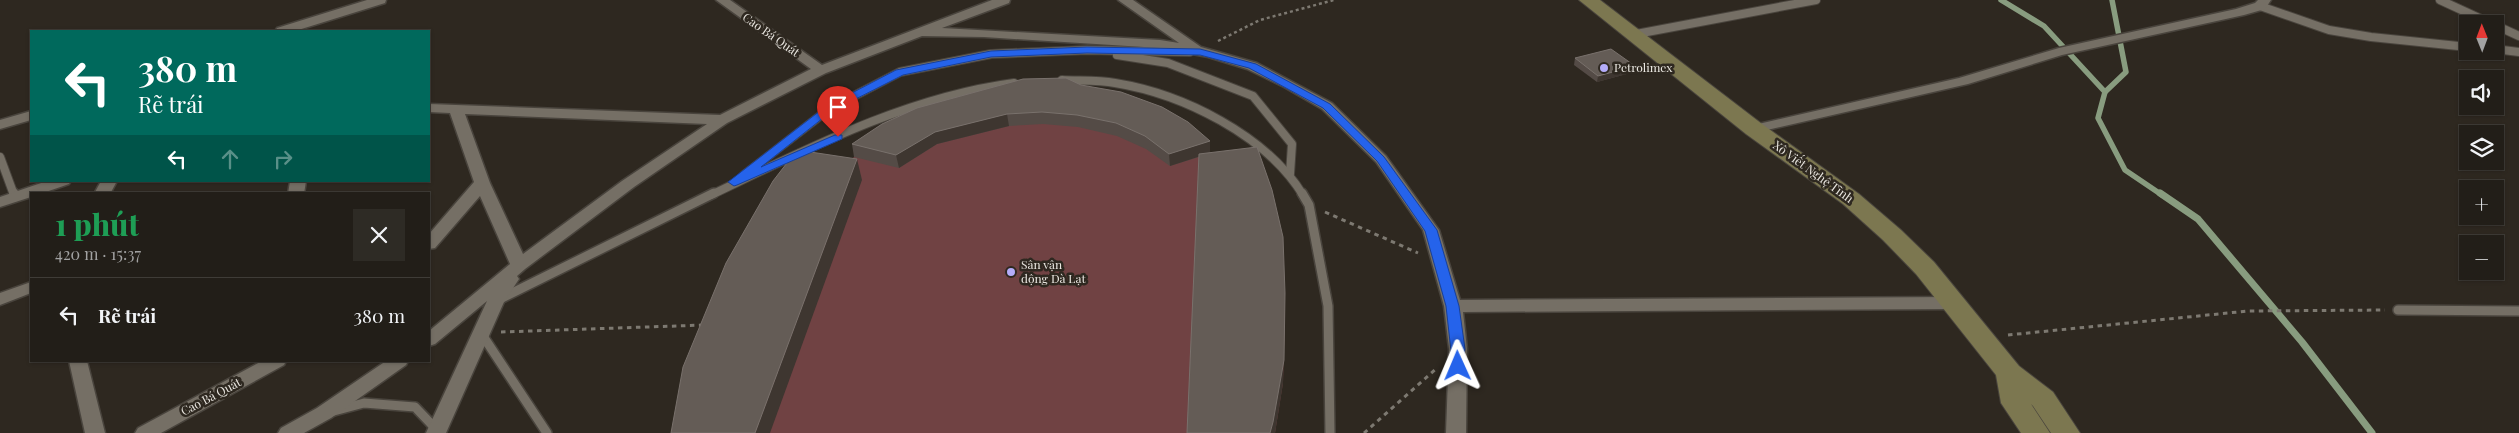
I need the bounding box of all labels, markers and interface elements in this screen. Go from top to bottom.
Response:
street label: Cao Bá Quát [740,9,804,60]
north arrow [2459,15,2504,60]
map controls [2459,15,2504,280]
text: 380 m [138,44,237,91]
icon: left [55,50,120,115]
place label: Petrolimex [1614,59,1673,75]
marker: Petrolimex [1598,62,1610,74]
button: sound [2459,70,2504,115]
pin [817,86,859,137]
text: Rẽ trái [138,89,204,119]
icon: arrive [824,93,852,121]
button: layers [2459,125,2504,170]
street label: Xô Viết Nghệ Tĩnh [1770,137,1857,206]
icon: left [163,145,191,173]
icon: ahead [216,145,244,173]
icon: right [269,145,297,173]
button: + [2459,180,2504,225]
text: 1 phút [55,204,139,244]
button: close [353,209,405,261]
button: − [2459,235,2504,280]
text: 420 m · 15:37 [55,243,141,264]
place label: Sân vận động Đà Lạt [1021,256,1086,286]
marker: Sân vận động Đà Lạt [1005,266,1017,278]
icon: left [55,301,83,329]
text: Rẽ trái [98,302,156,328]
text: 380 m [354,302,405,328]
position arrow [1431,339,1483,391]
street label: Cao Bá Quát [178,373,244,419]

